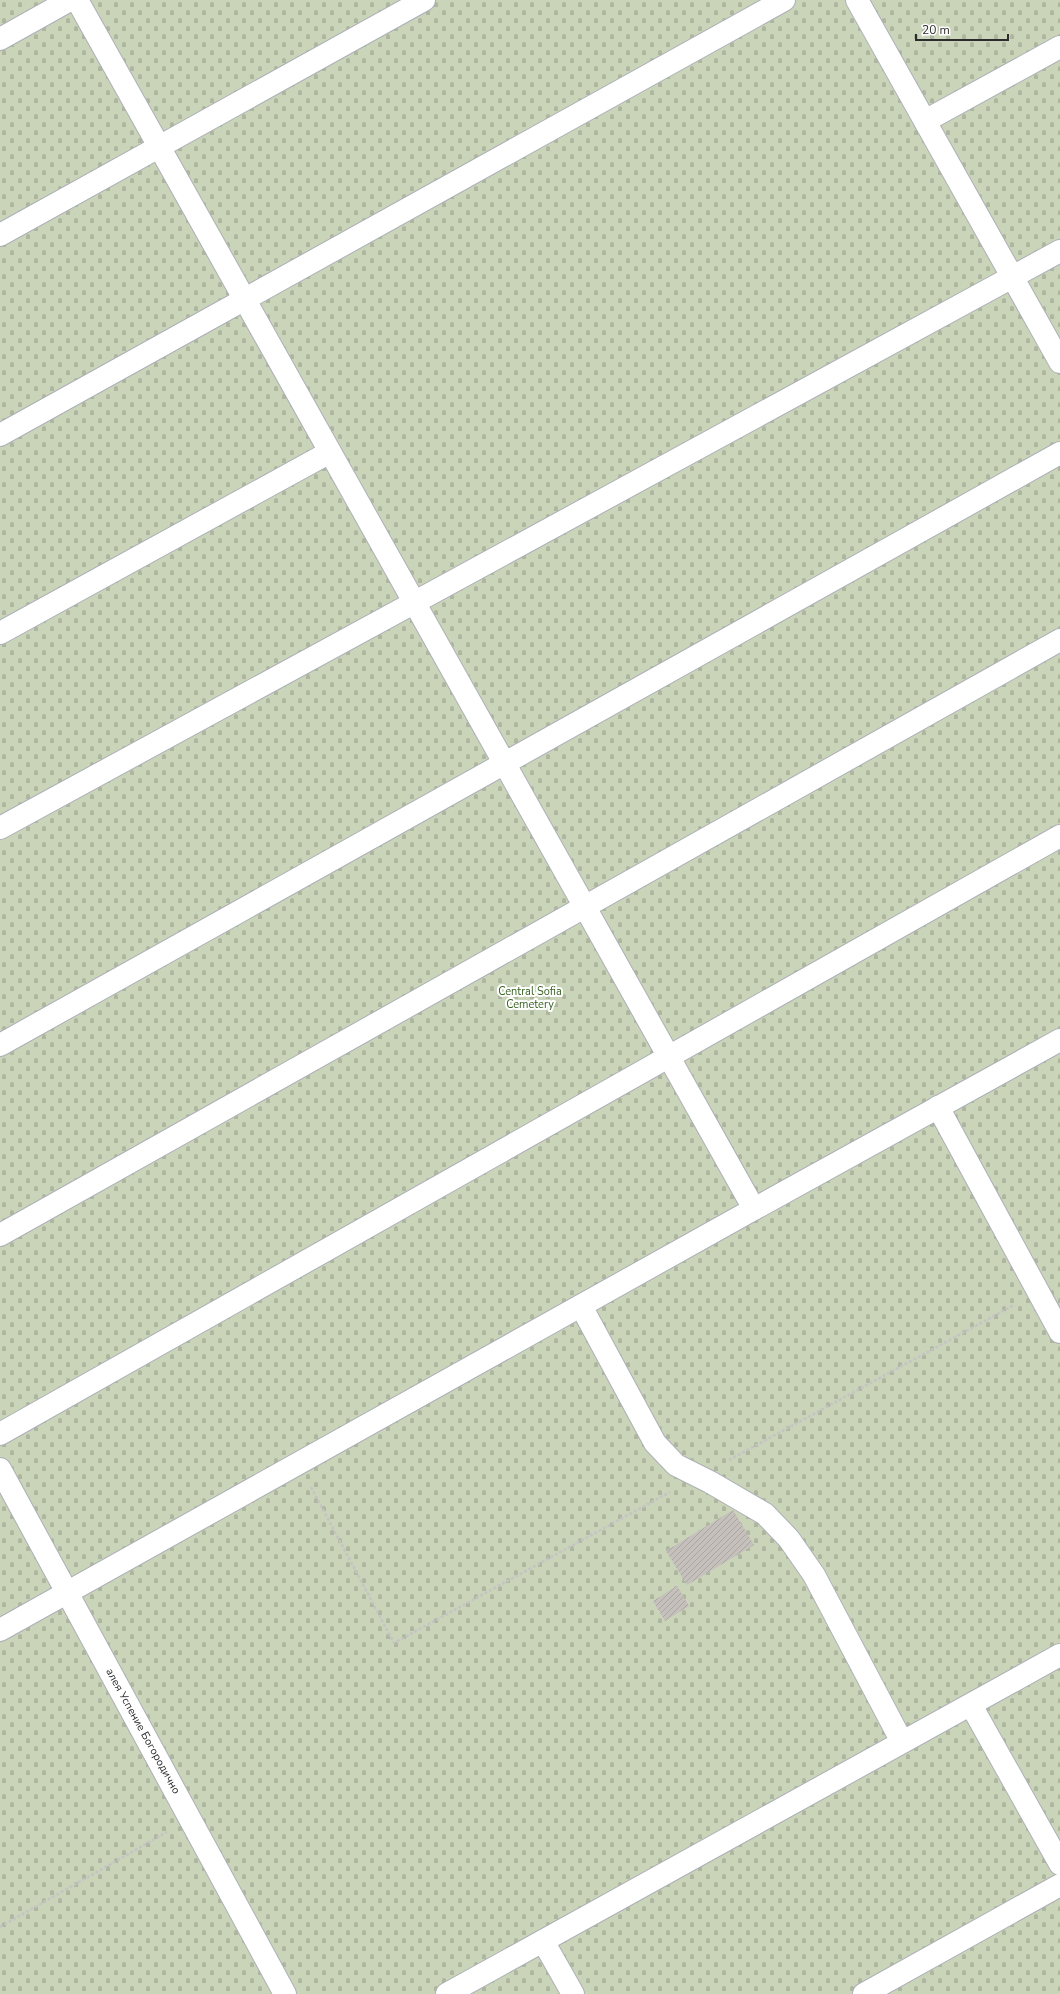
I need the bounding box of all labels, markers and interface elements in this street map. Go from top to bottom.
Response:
scale bar [916,16,1008,42]
text: 20 m [922,22,950,38]
park label: Central Sofia Cemetery [498,984,562,1012]
street label: алея Успение Богородично [102,1665,184,1797]

